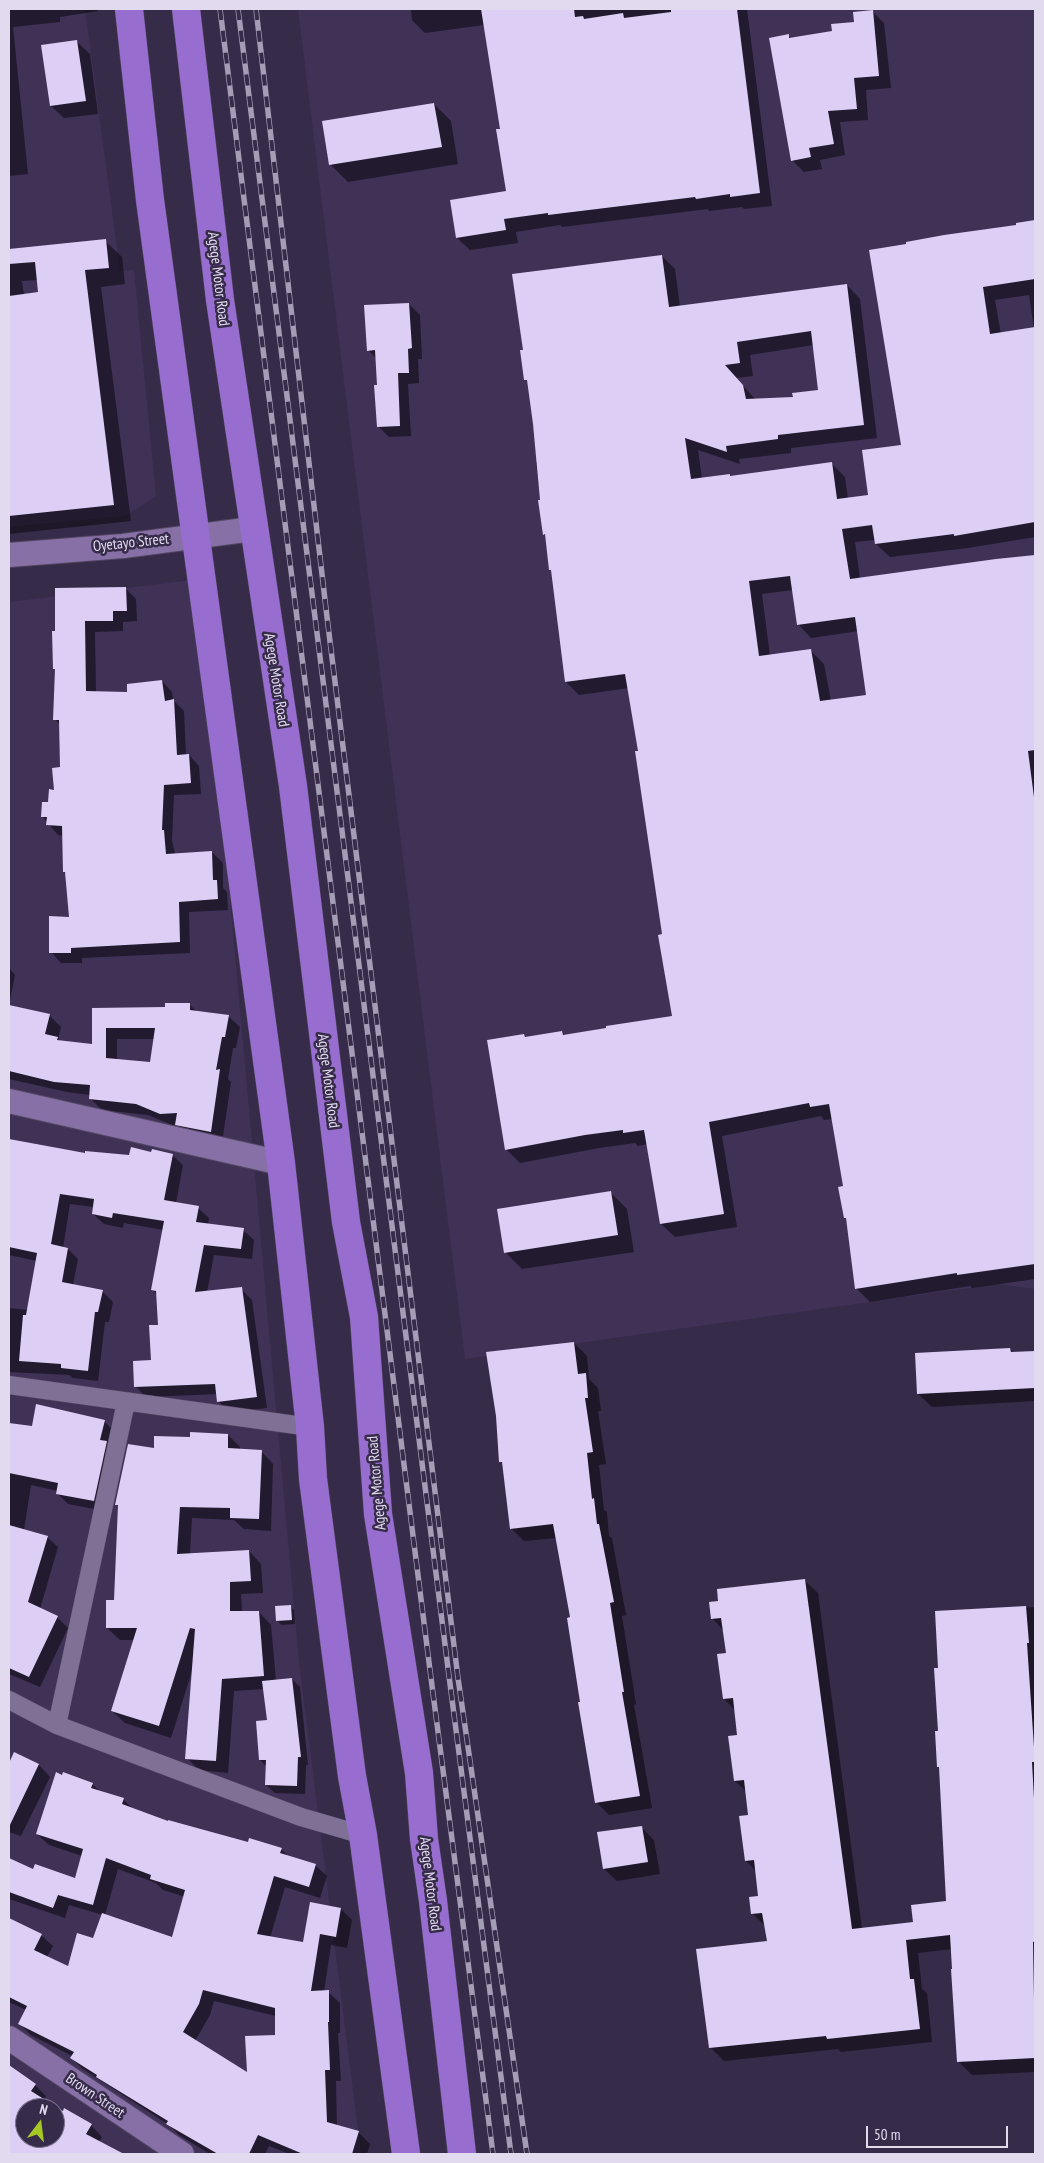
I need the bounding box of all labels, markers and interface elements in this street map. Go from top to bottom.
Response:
street label: Agege Motor Road [203,231,233,327]
street label: Oyetayo Street [92,530,170,556]
street label: Agege Motor Road [260,632,292,728]
street label: Agege Motor Road [313,1033,343,1129]
street label: Agege Motor Road [364,1435,390,1531]
street label: Agege Motor Road [415,1836,445,1932]
street label: Brown Street [62,2070,128,2122]
north arrow [15,2098,65,2148]
text: N [38,2100,50,2119]
scale bar [869,2116,1012,2148]
text: 50 m [874,2125,900,2144]

